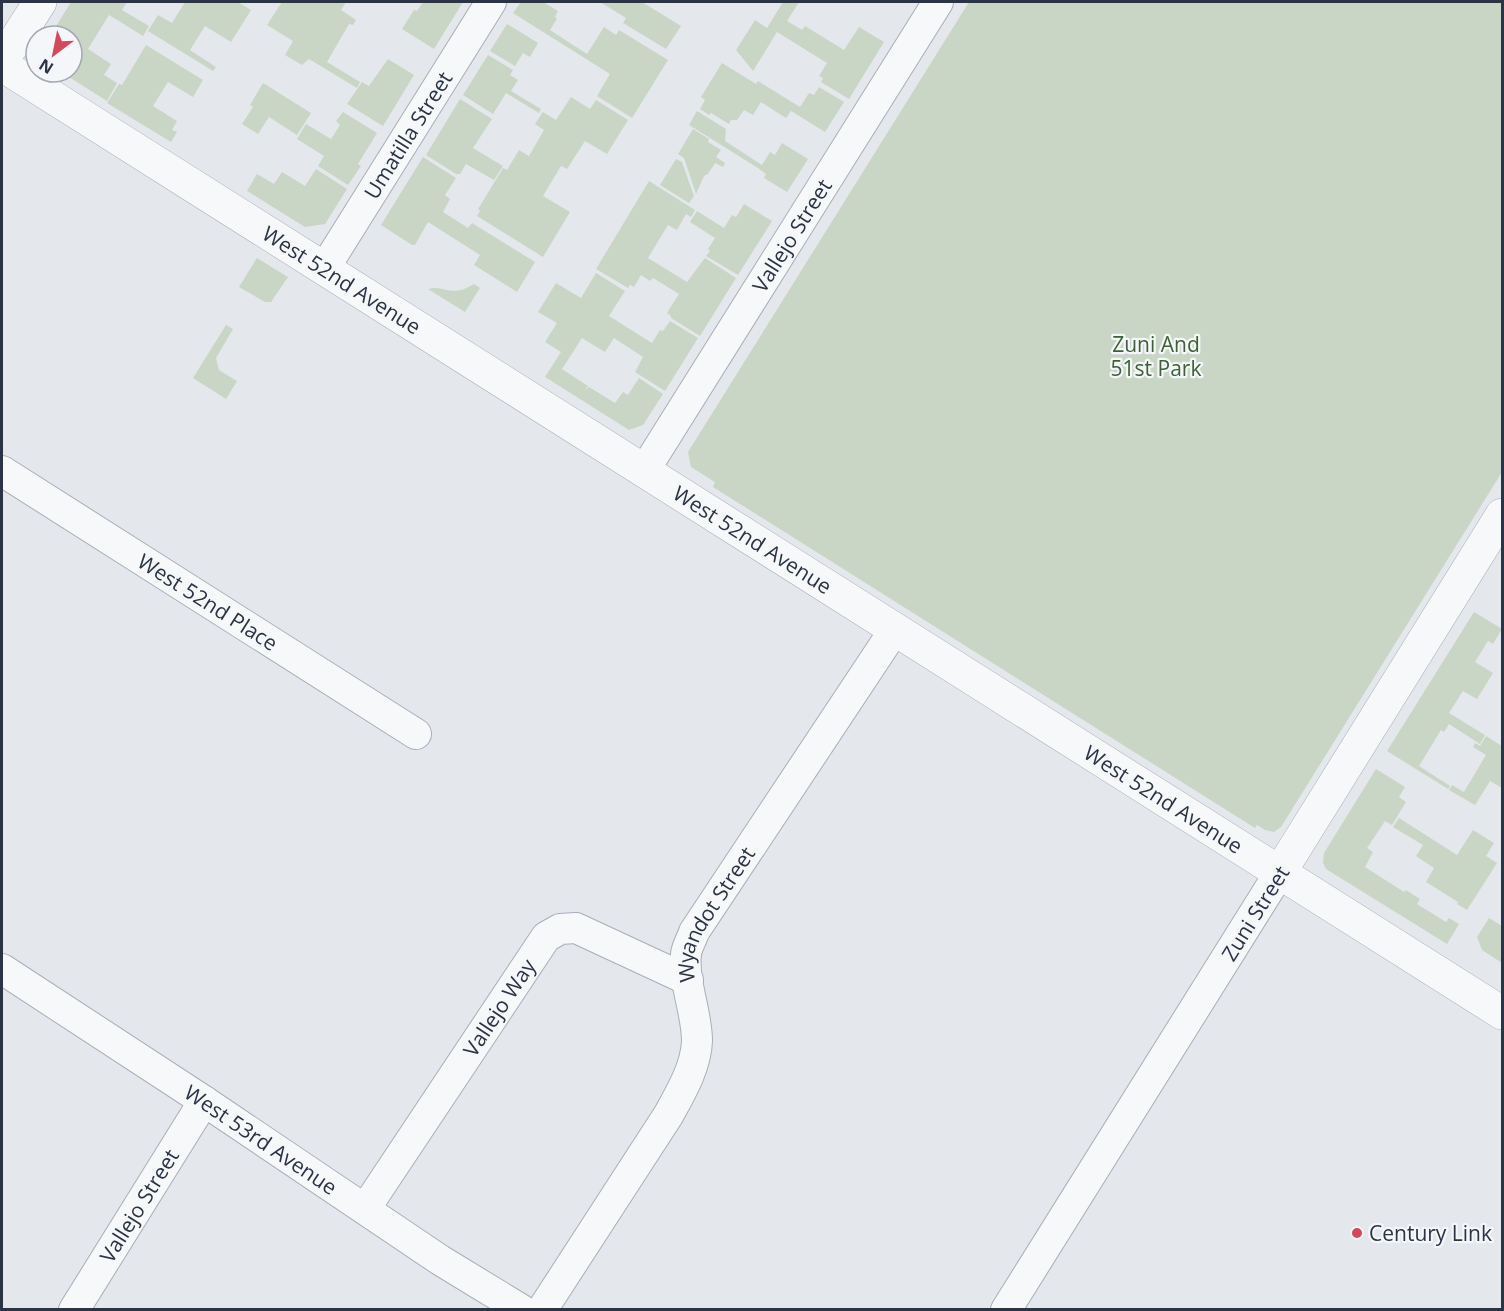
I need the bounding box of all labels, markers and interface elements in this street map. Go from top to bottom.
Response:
north arrow [24,24,84,84]
text: N [35,54,57,79]
street label: Umatilla Street [357,66,458,204]
street label: Vallejo Street [746,173,838,297]
street label: West 52nd Avenue [257,219,426,340]
park label: Zuni And 51st Park [1111,330,1201,382]
street label: West 52nd Avenue [668,479,837,600]
street label: West 52nd Place [133,547,283,657]
street label: West 52nd Avenue [1079,738,1248,860]
street label: Wyandot Street [671,841,761,984]
street label: Zuni Street [1215,860,1295,966]
street label: Vallejo Way [456,953,542,1062]
street label: West 53rd Avenue [179,1078,343,1201]
street label: Vallejo Street [93,1143,185,1268]
place label: Century Link [1369,1219,1492,1247]
marker: Century Link [1350,1226,1364,1240]

